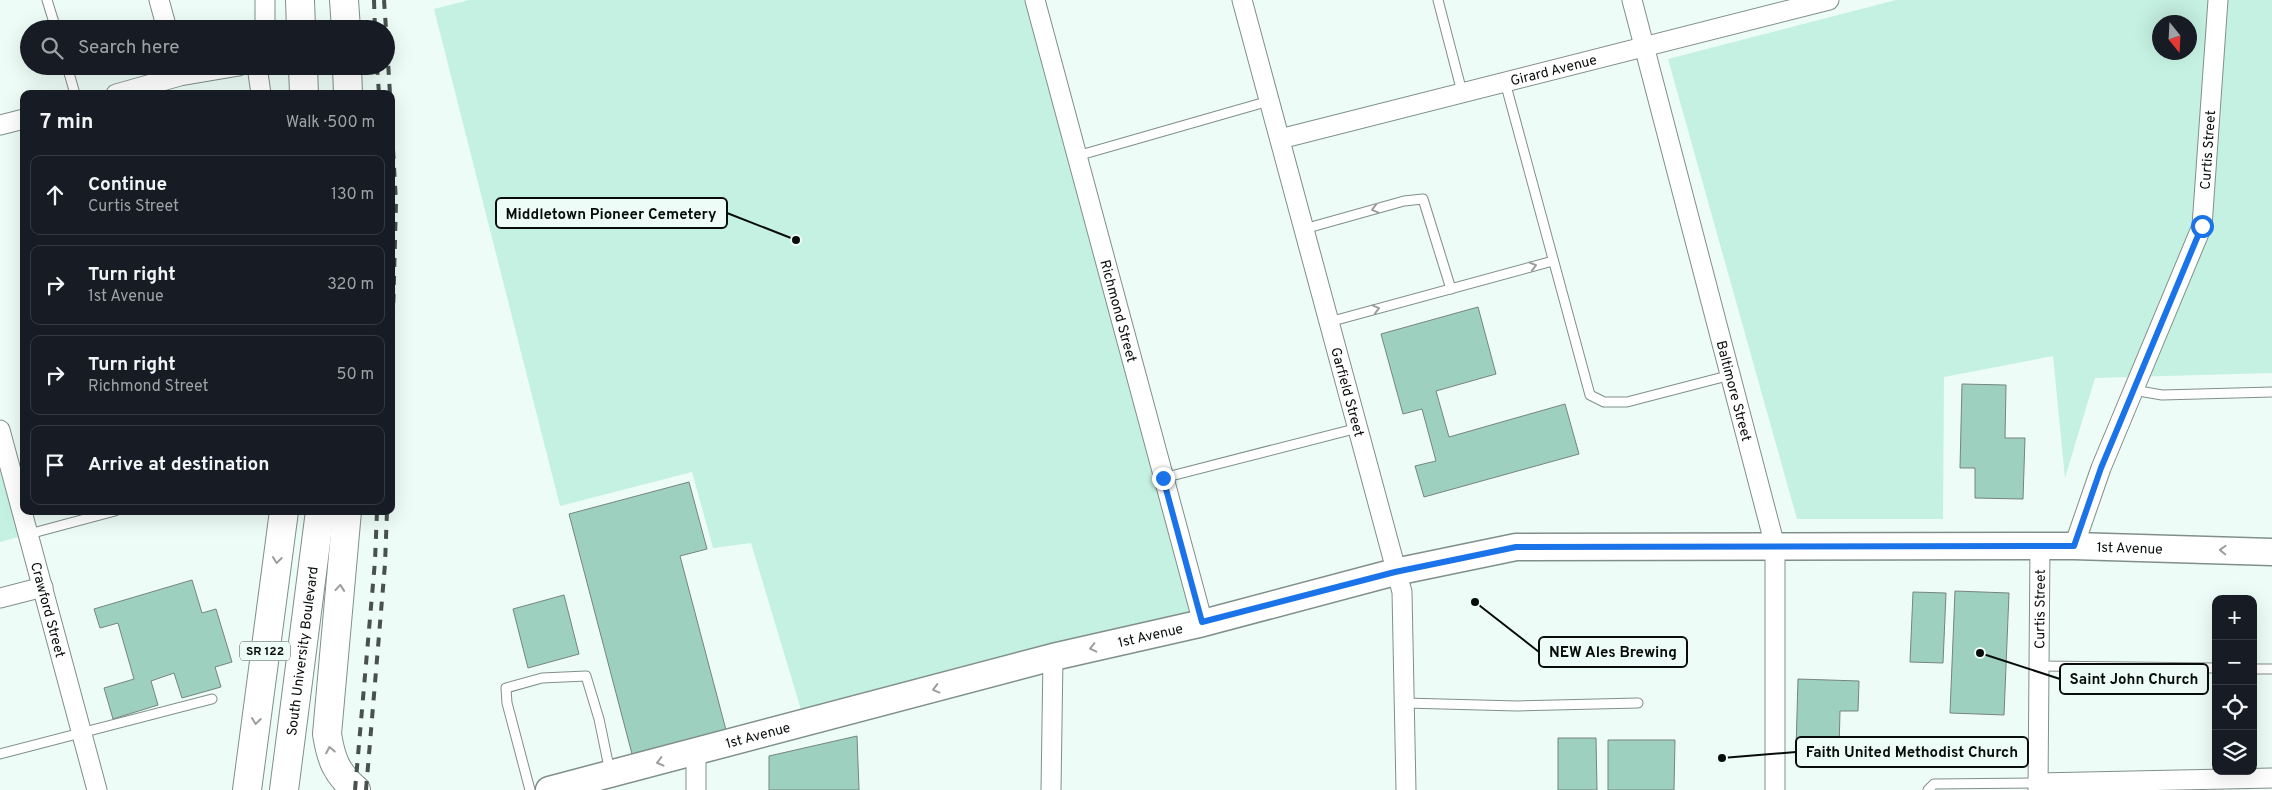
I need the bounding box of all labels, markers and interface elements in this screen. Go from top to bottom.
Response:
north arrow [2152,15,2197,60]
search box [20,20,395,75]
icon: search [38,34,66,62]
text: Search here [78,36,180,60]
street label: Girard Avenue [1509,52,1599,90]
text: 7 min [40,109,93,136]
street label: Curtis Street [2198,110,2220,190]
text: Walk · 500 m [286,113,375,133]
text: Continue [88,173,167,197]
icon: ahead [41,181,69,209]
text: 130 m [331,185,374,205]
text: Curtis Street [88,197,179,217]
callout: Middletown Pioneer Cemetery [496,198,727,228]
one-way arrow [1371,203,1380,214]
text: Middletown Pioneer Cemetery [505,206,717,225]
route start [2191,215,2214,238]
street label: Richmond Street [1095,258,1139,364]
one-way arrow [1528,262,1536,272]
text: Turn right [88,263,176,287]
icon: right [41,271,69,299]
text: 320 m [327,275,374,295]
text: 1st Avenue [88,287,164,307]
one-way arrow [1372,305,1380,315]
street label: Baltimore Street [1712,339,1754,443]
street label: Garfield Street [1326,346,1367,439]
text: Turn right [88,353,176,377]
icon: right [41,361,69,389]
text: 50 m [337,365,374,385]
text: Richmond Street [88,377,209,397]
icon: arrive [41,451,69,479]
text: Arrive at destination [88,453,269,477]
route end [1152,467,1175,490]
street label: 1st Avenue [2096,540,2163,559]
one-way arrow [2219,545,2227,556]
one-way arrow [272,556,283,564]
street label: Crawford Street [26,560,68,660]
street label: South University Boulevard [284,566,323,737]
street label: Curtis Street [2032,569,2050,649]
one-way arrow [334,584,345,592]
map controls [2212,595,2257,775]
button: + [2212,595,2257,640]
street label: 1st Avenue [1116,621,1185,652]
callout: NEW Ales Brewing [1539,637,1687,667]
button: − [2212,640,2257,685]
road number: SR 122 [240,641,290,660]
one-way arrow [1089,642,1098,653]
text: NEW Ales Brewing [1549,644,1677,663]
callout: Saint John Church [2060,664,2208,694]
text: Saint John Church [2070,671,2198,690]
one-way arrow [932,683,940,693]
button: locate [2212,685,2257,730]
one-way arrow [251,717,262,725]
street label: 1st Avenue [724,720,792,753]
button: layers [2212,730,2257,775]
callout: Faith United Methodist Church [1796,737,2028,767]
text: Faith United Methodist Church [1806,744,2018,763]
one-way arrow [325,746,335,755]
one-way arrow [657,756,665,766]

